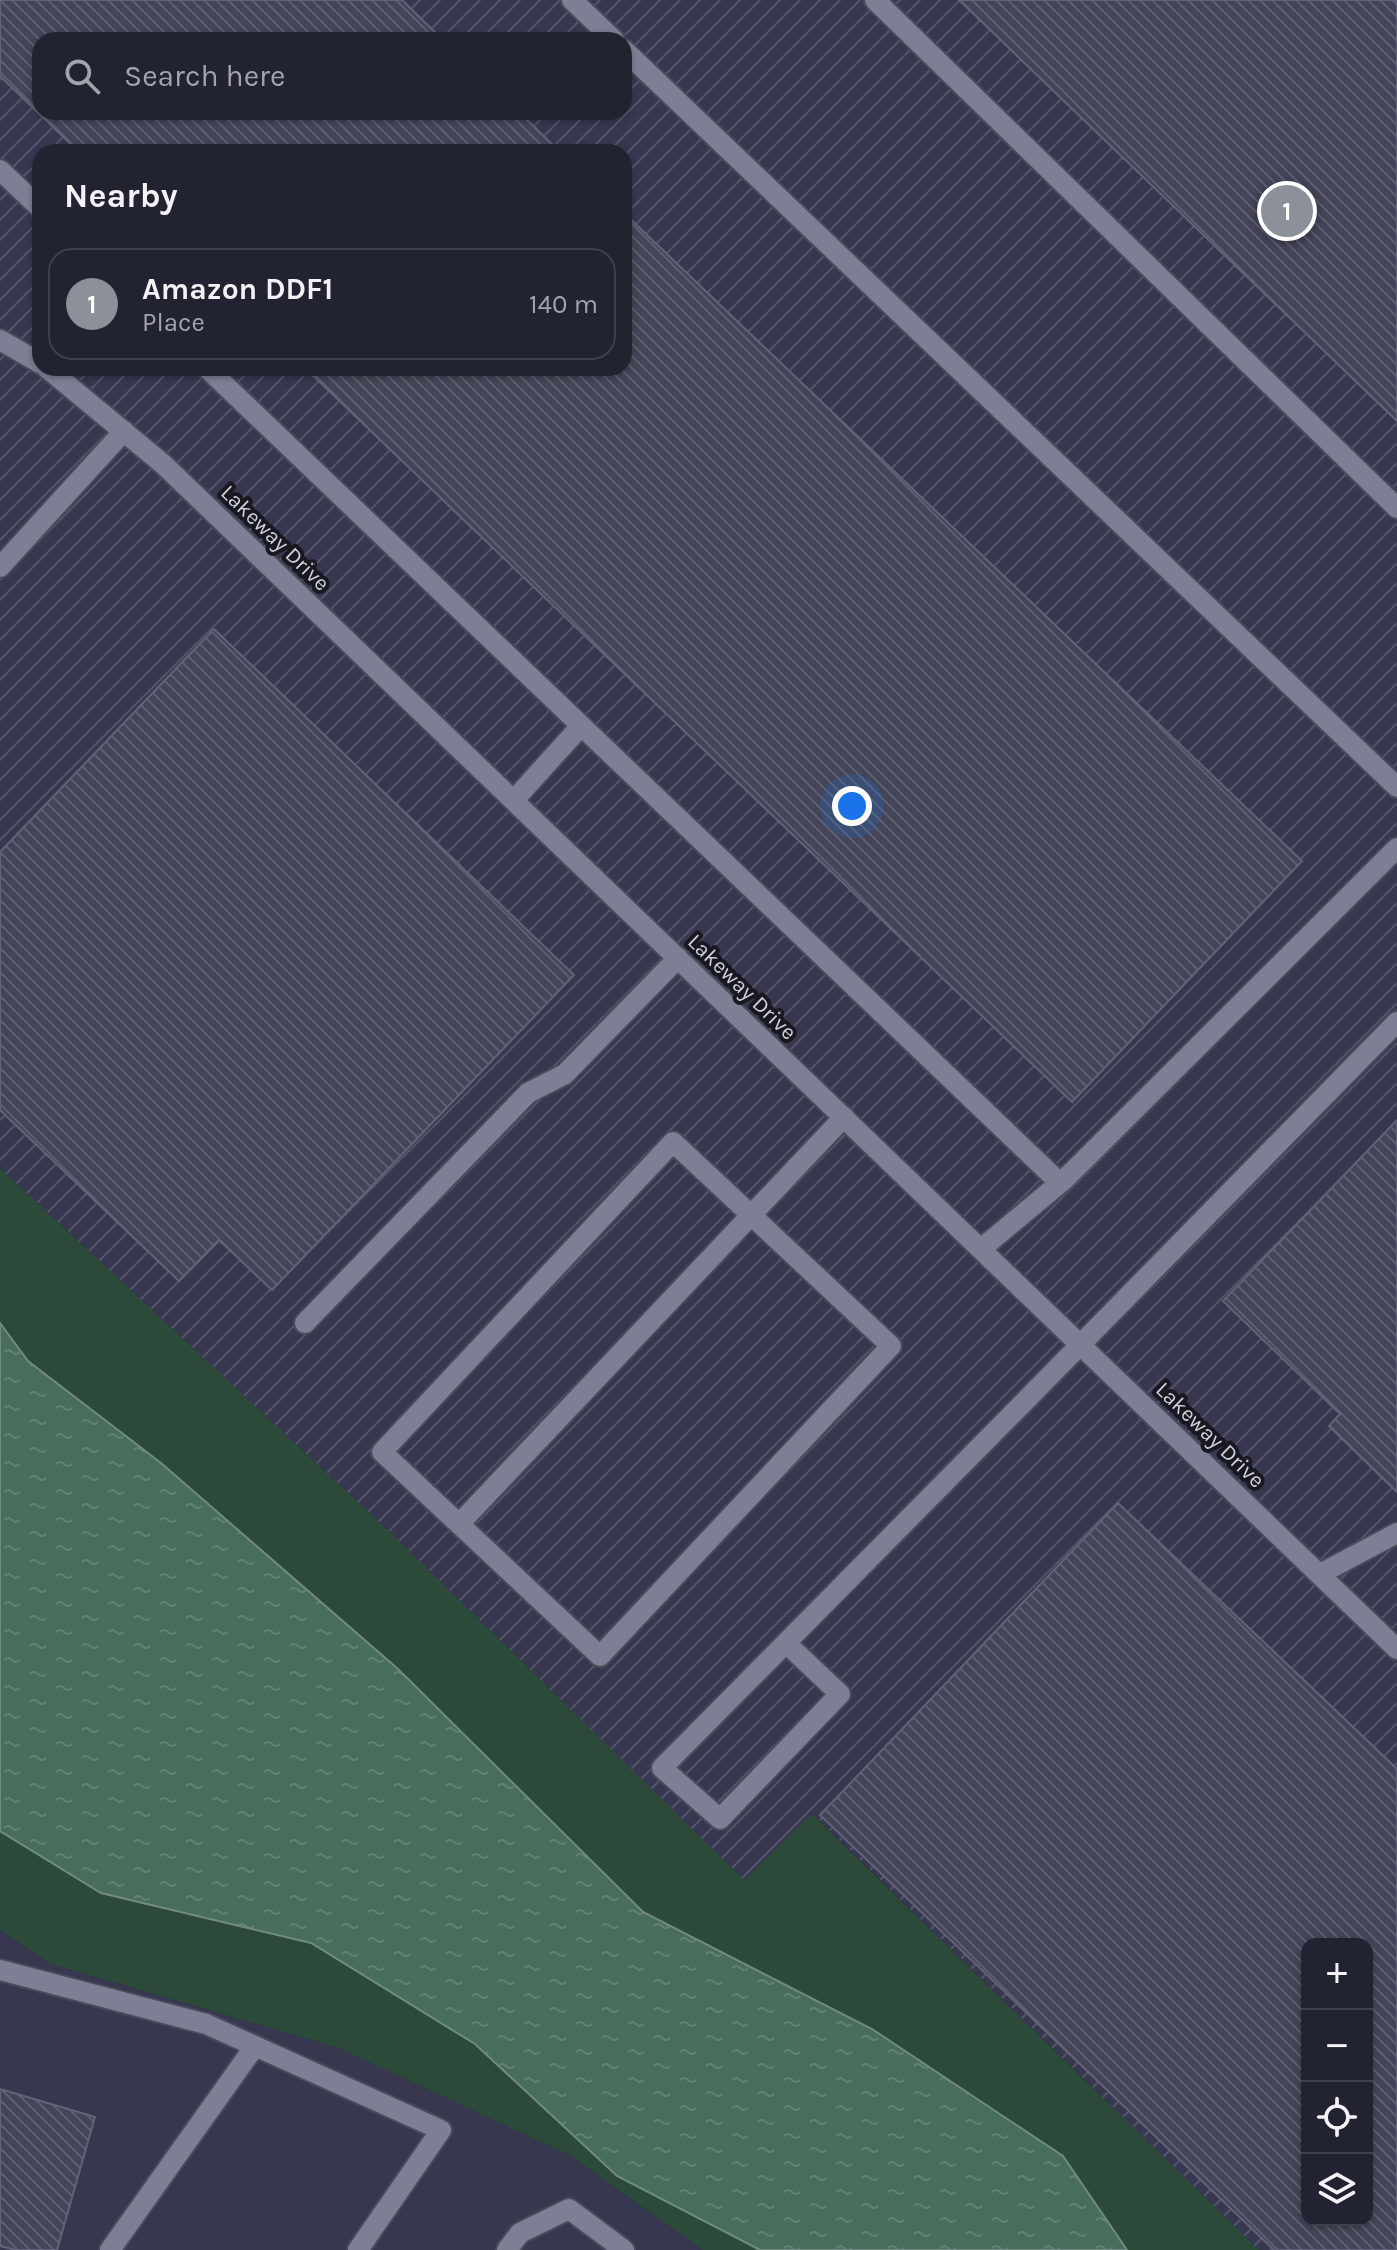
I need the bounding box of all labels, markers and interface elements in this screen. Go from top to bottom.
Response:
search box [32,32,632,120]
icon: search [60,54,104,98]
text: Search here [124,58,285,94]
text: Nearby [64,176,178,216]
pin: 1 [1261,181,1313,241]
text: Amazon DDF1 [142,271,333,307]
text: 1 [87,289,97,320]
text: 140 m [529,289,598,320]
text: Place [142,307,205,338]
street label: Lakeway Drive [215,480,335,596]
your location [832,786,872,826]
street label: Lakeway Drive [682,929,802,1045]
street label: Lakeway Drive [1150,1377,1270,1493]
map controls [1301,1938,1373,2226]
button: + [1301,1938,1373,2010]
button: − [1301,2010,1373,2082]
button: locate [1301,2082,1373,2154]
button: layers [1301,2154,1373,2226]

